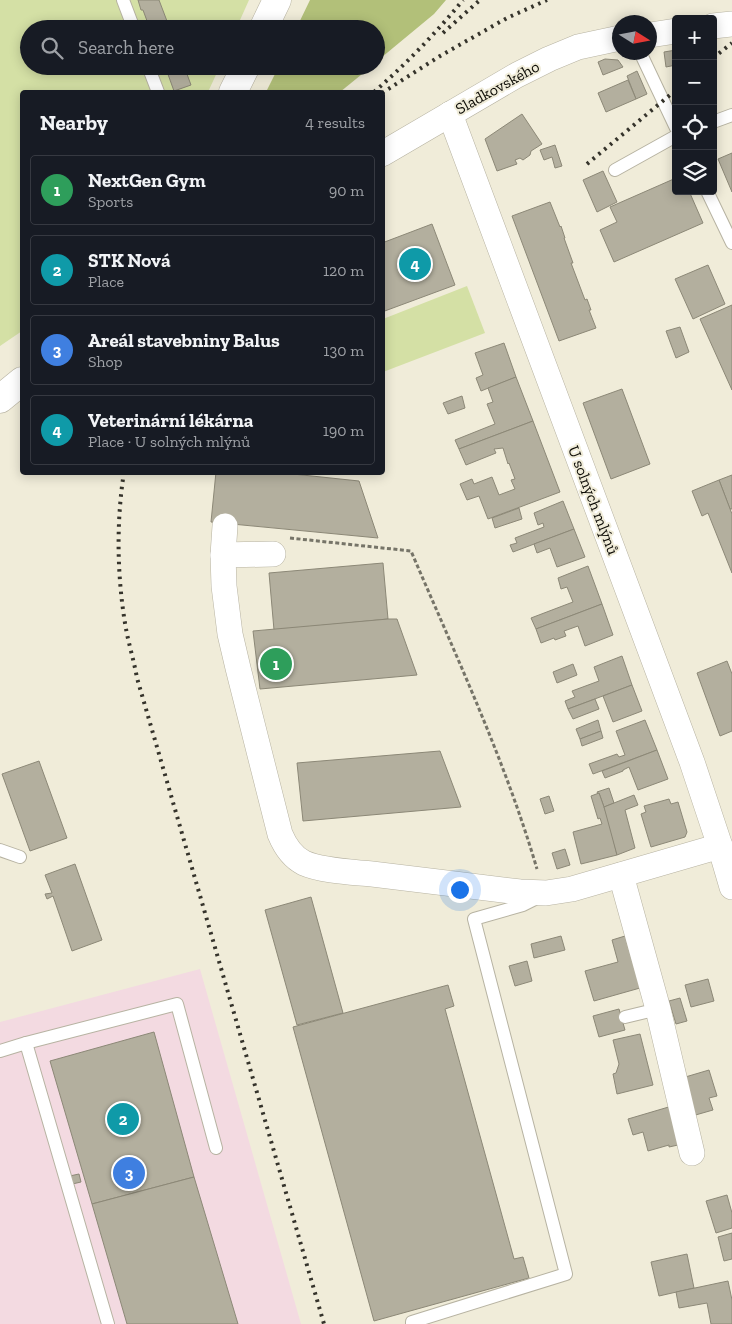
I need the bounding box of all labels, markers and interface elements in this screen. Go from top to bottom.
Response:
north arrow [612,15,657,60]
map controls [672,15,717,195]
button: + [672,15,717,60]
search box [20,20,385,75]
icon: search [38,34,66,62]
text: Search here [78,36,174,59]
street label: Sladkovského [452,57,543,118]
button: − [672,60,717,105]
button: locate [672,105,717,150]
text: Nearby [40,110,108,135]
text: 4 results [305,113,365,132]
button: layers [672,150,717,195]
text: NextGen Gym [88,169,206,192]
text: 1 [54,181,60,200]
text: 90 m [329,181,364,200]
text: Sports [88,192,133,211]
pin: 4 [399,245,431,283]
text: STK Nová [88,249,171,272]
text: 2 [53,261,61,280]
text: 120 m [323,261,364,280]
text: Place [88,272,124,291]
text: Areál stavebniny Balus [88,329,280,352]
text: 3 [53,341,61,360]
text: 130 m [323,341,364,360]
text: Shop [88,352,123,371]
text: Veterinární lékárna [88,409,253,432]
text: 4 [52,421,62,440]
text: 190 m [323,421,364,440]
text: Place · U solných mlýnů [88,432,250,451]
street label: U solných mlýnů [564,443,623,557]
pin: 1 [260,645,292,683]
your location [447,877,473,903]
pin: 2 [107,1100,139,1138]
pin: 3 [113,1154,145,1192]

